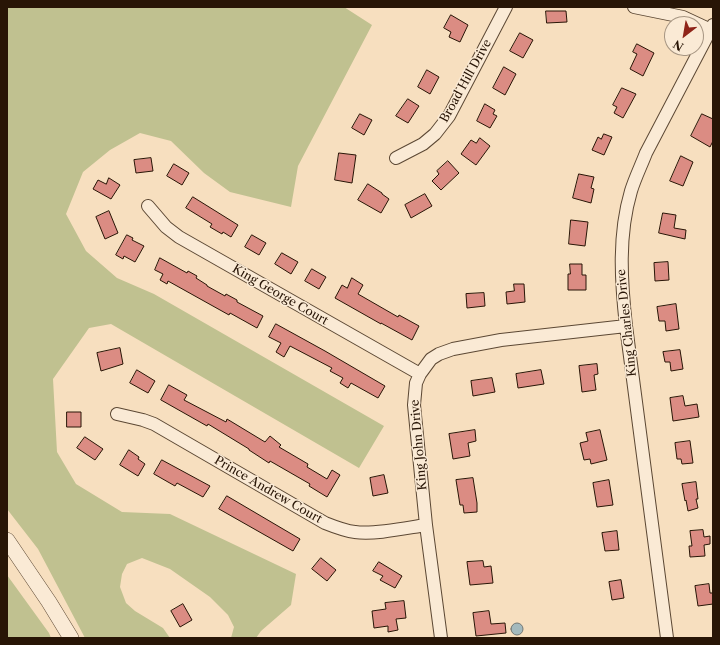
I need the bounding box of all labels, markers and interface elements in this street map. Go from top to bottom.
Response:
north arrow [664,16,704,56]
street label: Broad Hill Drive [437,37,495,125]
text: N [671,37,686,54]
street label: King George Court [230,262,330,328]
street label: King Charles Drive [614,269,640,377]
street label: King John Drive [408,399,430,491]
street label: Prince Andrew Court [212,453,324,527]

